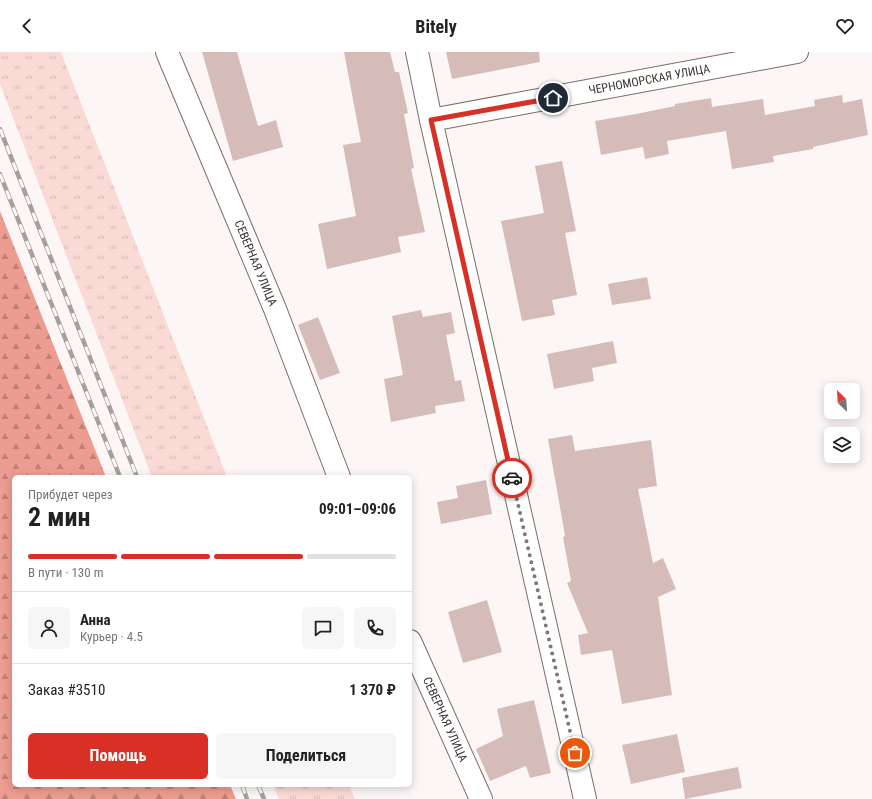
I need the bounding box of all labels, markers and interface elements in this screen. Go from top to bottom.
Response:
icon: back [16,15,38,37]
icon: heart [834,15,856,37]
text: Bitely [415,16,457,37]
street label: ЧЕРНОМОРСКАЯ УЛИЦА [587,61,711,98]
pin [536,81,570,115]
icon: home [542,87,564,109]
street label: СЕВЕРНАЯ УЛИЦА [231,218,280,308]
north arrow [824,383,860,419]
map controls [824,383,860,463]
button: layers [824,427,860,463]
courier [492,458,532,498]
icon: car [501,467,523,489]
text: Прибудет через [28,487,113,502]
text: 09:01–09:06 [319,500,396,518]
text: 2 мин [28,502,90,532]
text: В пути · 130 m [28,565,103,580]
button: person [28,607,70,649]
button: chat [302,607,344,649]
button: phone [354,607,396,649]
text: Анна [80,611,111,629]
text: Курьер · 4.5 [80,629,143,644]
street label: СЕВЕРНАЯ УЛИЦА [420,675,470,764]
text: Заказ #3510 [28,681,105,699]
text: 1 370 ₽ [349,681,396,699]
button: Помощь [28,733,208,779]
button: Поделиться [216,733,396,779]
pin [558,736,592,770]
icon: bag [564,742,586,764]

